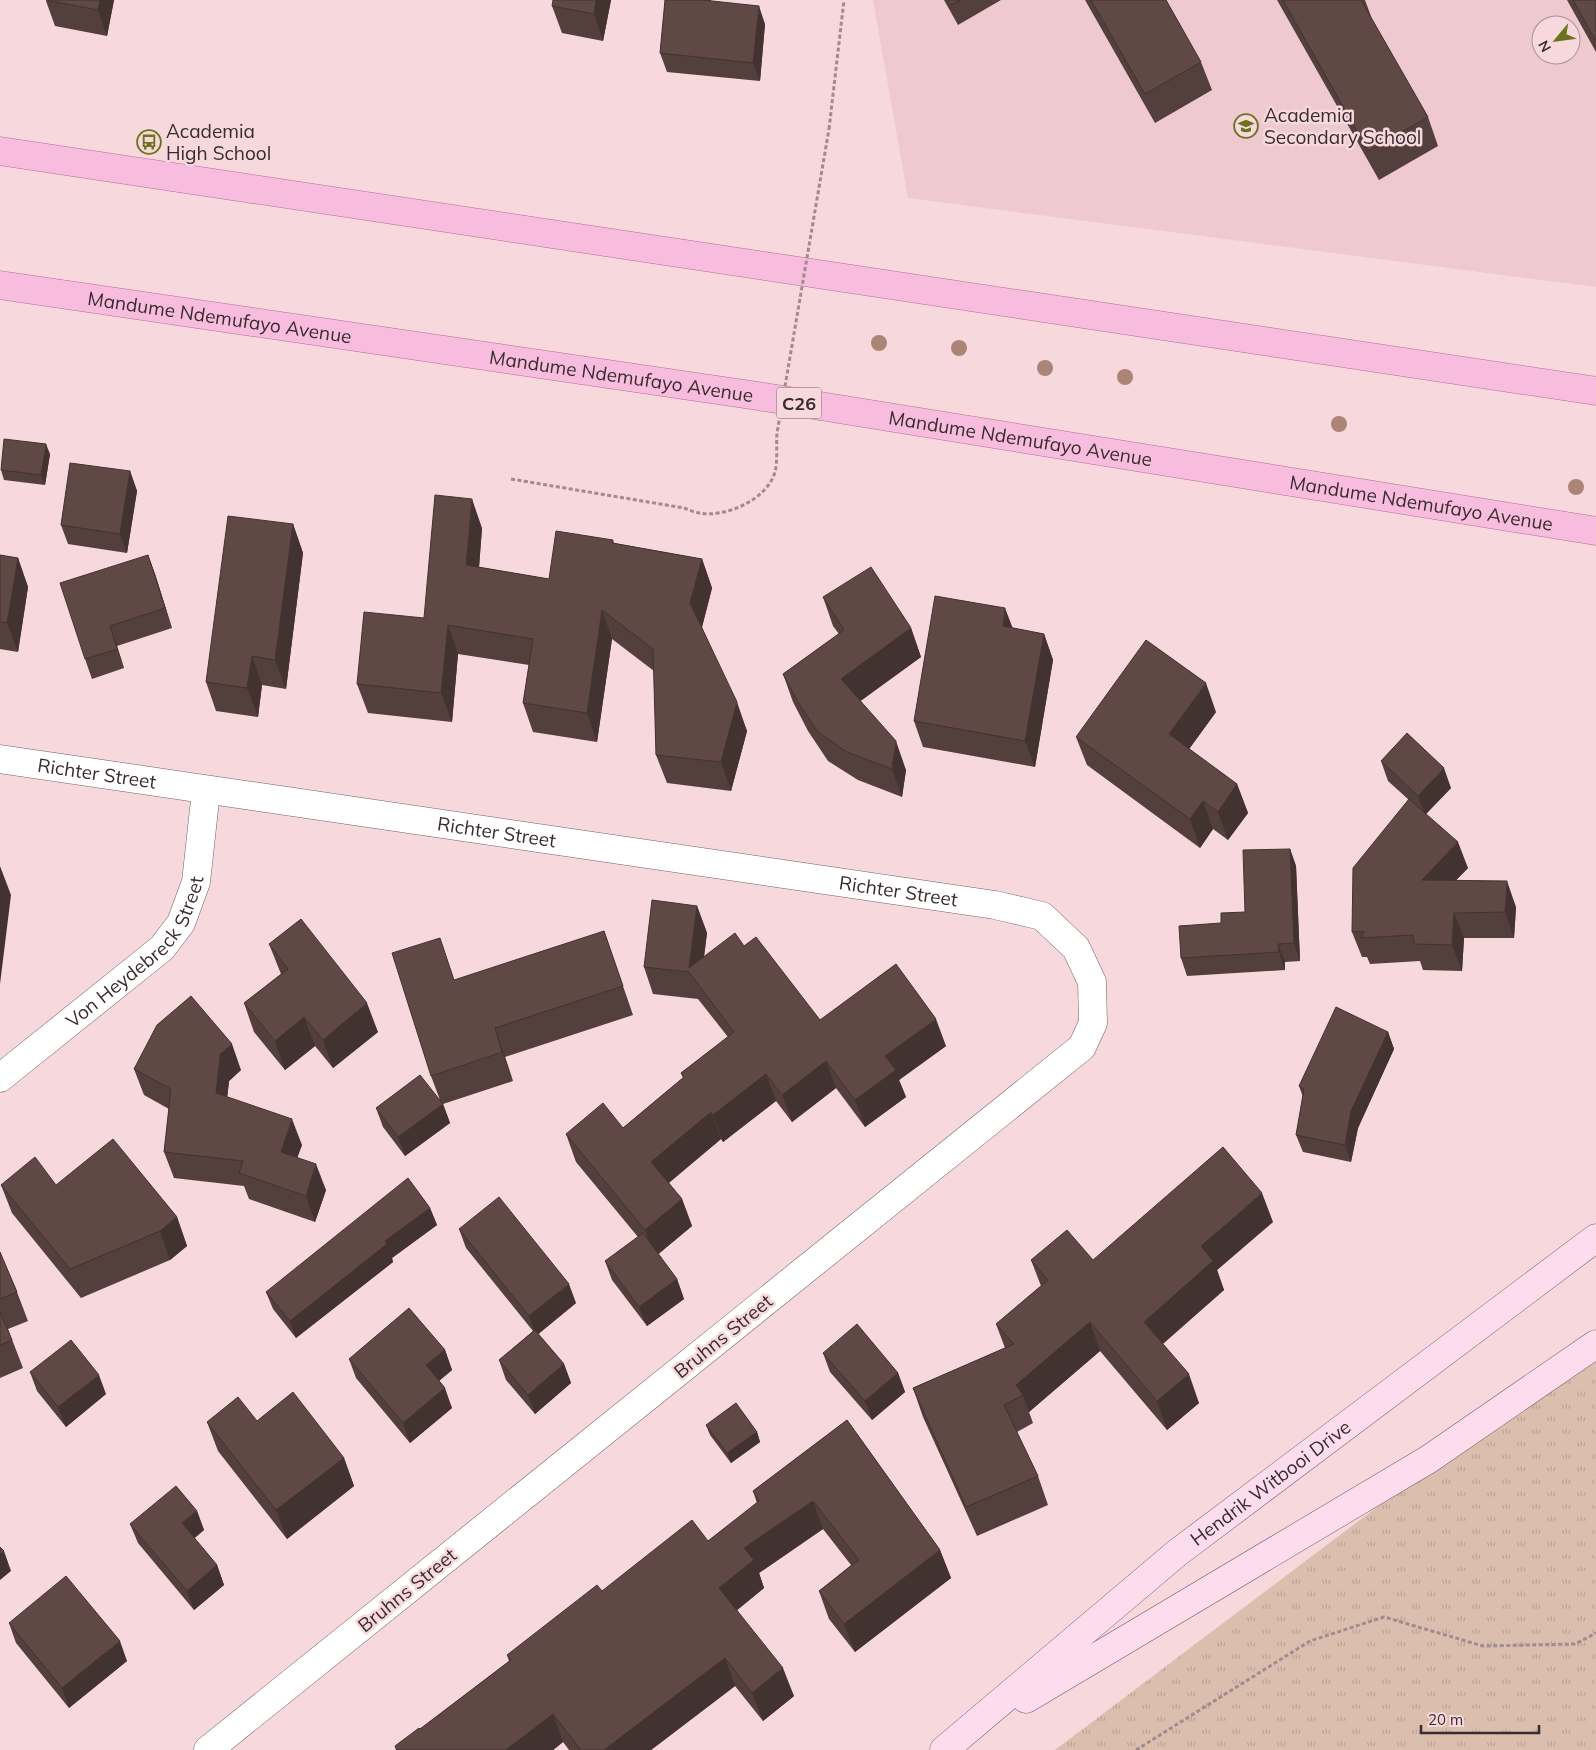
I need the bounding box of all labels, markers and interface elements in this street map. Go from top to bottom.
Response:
north arrow [1531,15,1581,65]
text: N [1534,37,1555,55]
place label: Academia Secondary School [1264,103,1421,149]
school or university icon: Academia Secondary School [1233,113,1259,139]
place label: Academia High School [166,119,271,165]
bus stop icon: Academia High School [136,129,162,155]
street label: Mandume Ndemufayo Avenue [86,286,353,348]
street label: Mandume Ndemufayo Avenue [488,345,755,407]
road number: C26 [776,388,822,418]
street label: Mandume Ndemufayo Avenue [887,405,1154,471]
street label: Mandume Ndemufayo Avenue [1288,470,1555,536]
street label: Richter Street [36,753,158,794]
street label: Richter Street [436,811,558,852]
street label: Richter Street [837,870,960,911]
street label: Von Heydebreck Street [61,875,209,1033]
street label: Bruhns Street [669,1289,777,1383]
street label: Hendrik Witbooi Drive [1185,1415,1355,1551]
street label: Bruhns Street [353,1543,461,1637]
scale bar [1421,1702,1538,1734]
text: 20 m [1428,1710,1463,1729]

